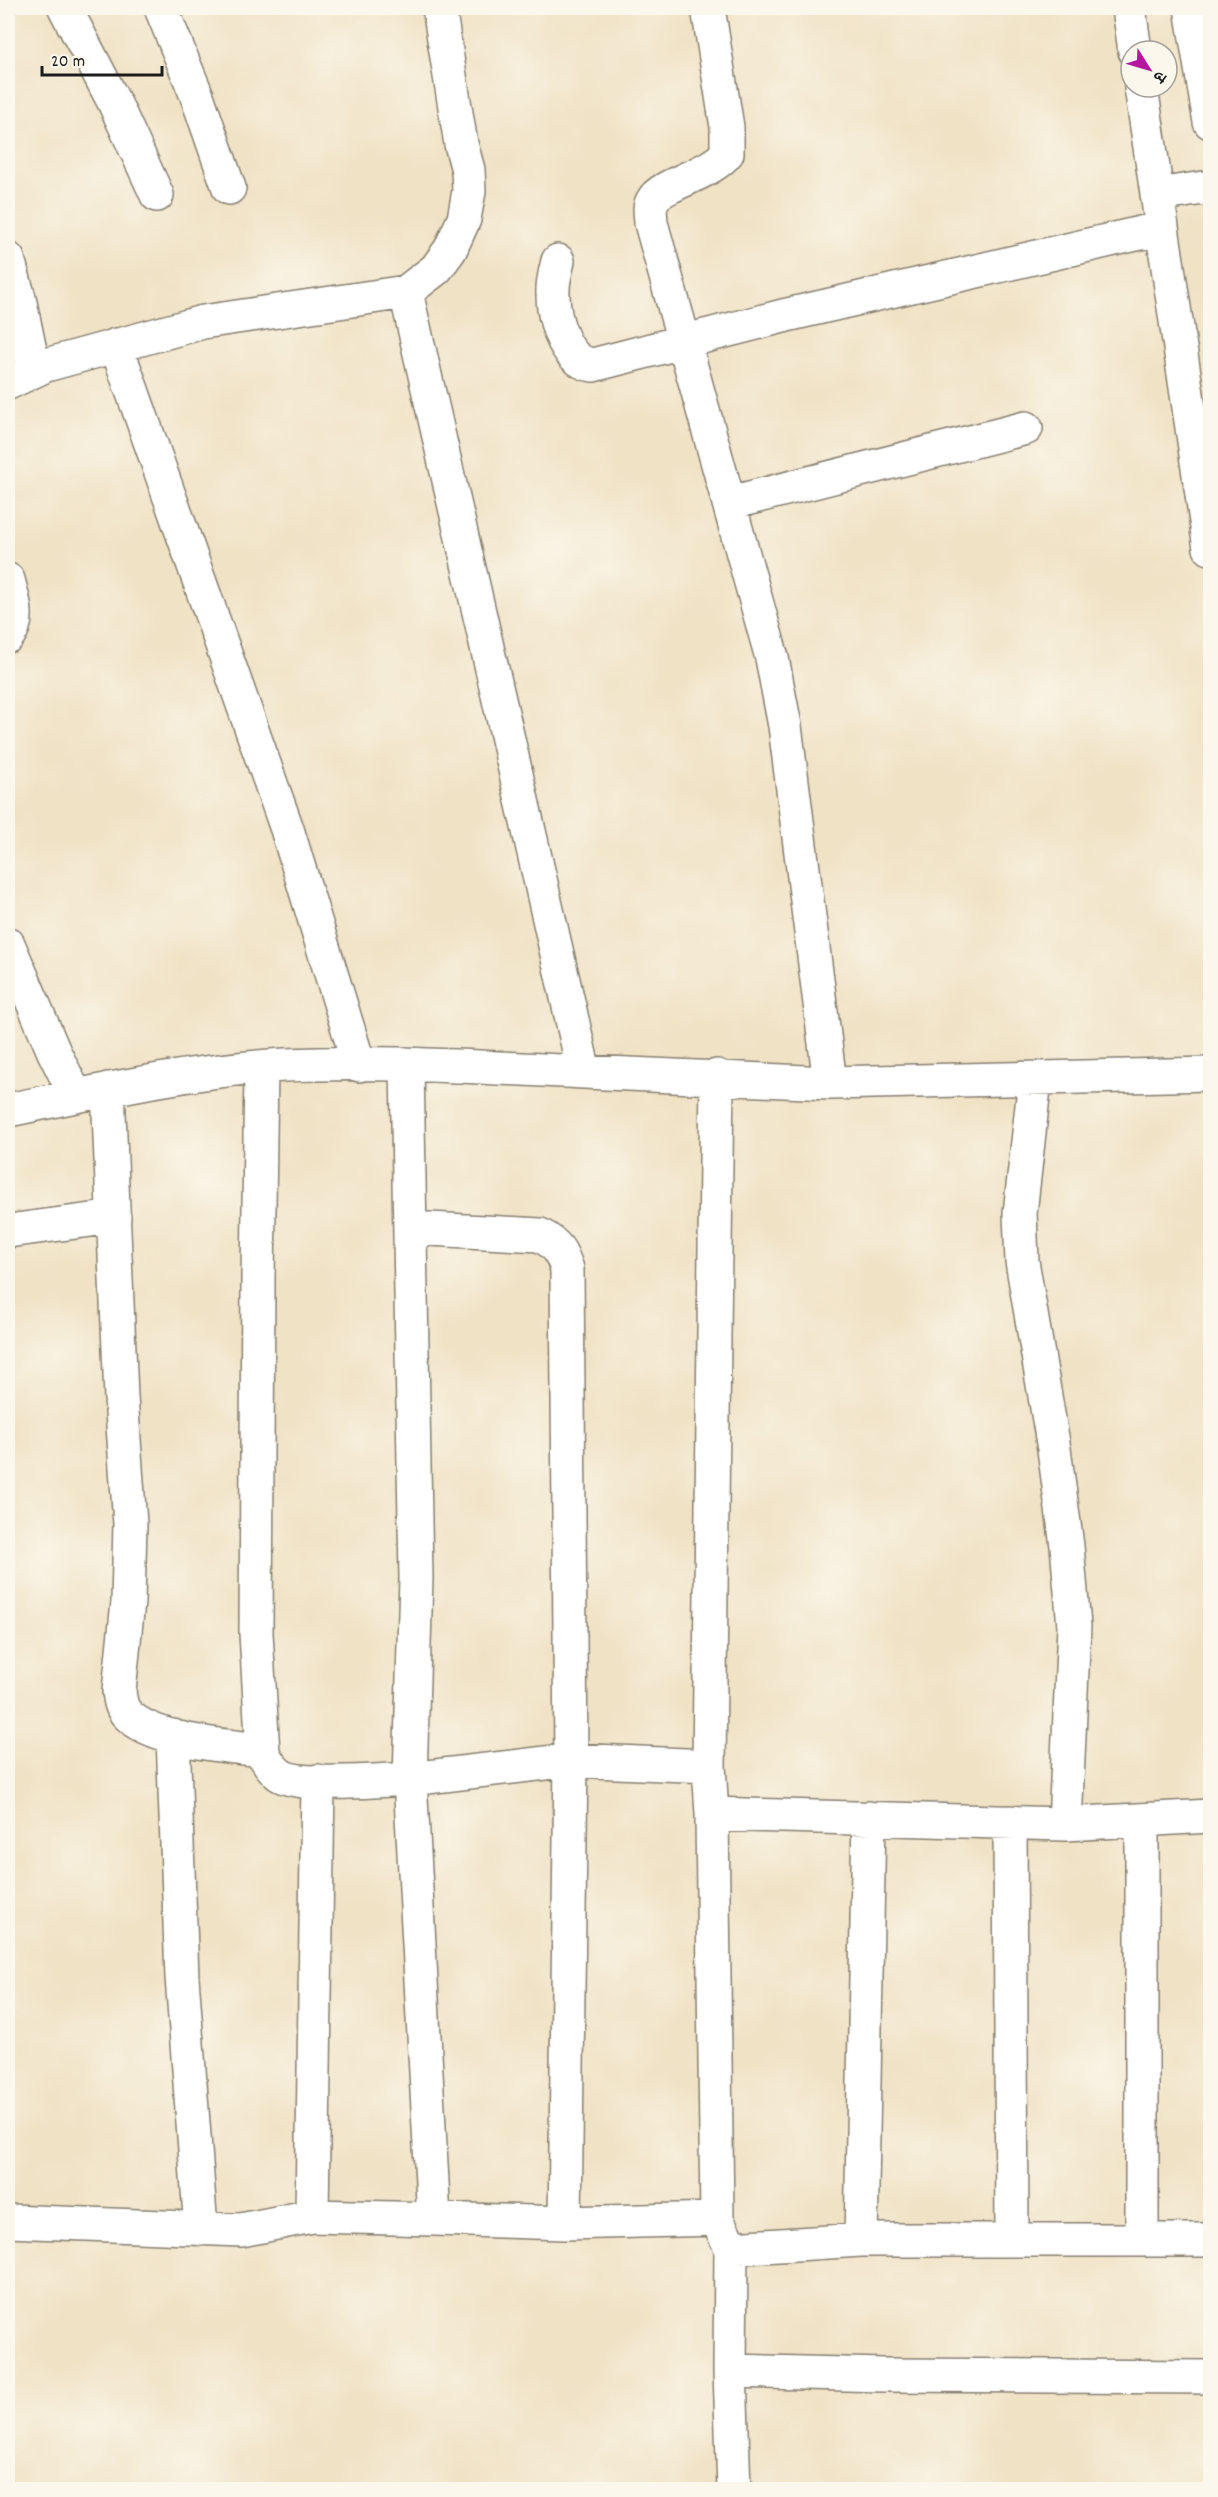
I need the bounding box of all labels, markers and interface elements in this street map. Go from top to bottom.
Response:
scale bar [42,39,162,77]
north arrow [1119,39,1179,99]
text: 20 m [51,50,85,75]
text: उ [1147,65,1171,88]

